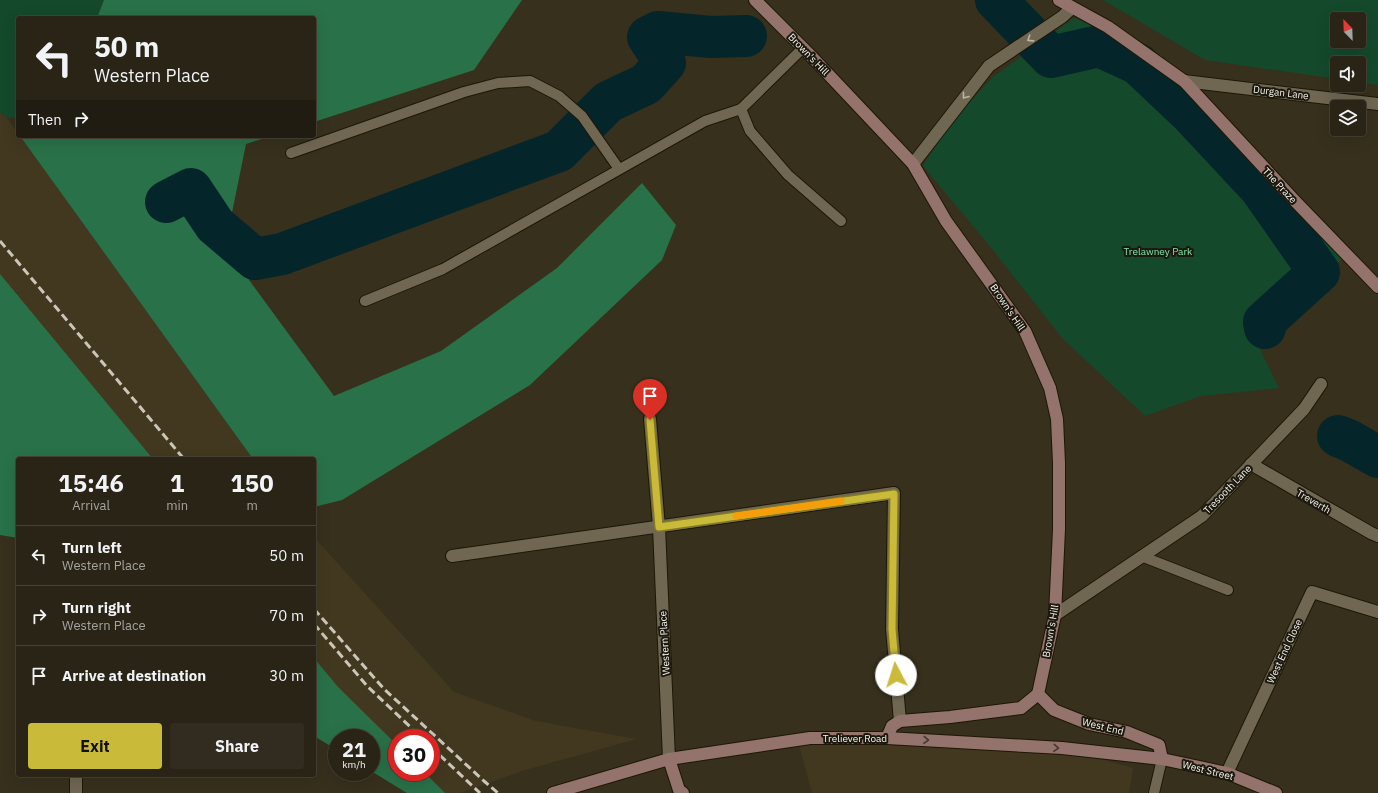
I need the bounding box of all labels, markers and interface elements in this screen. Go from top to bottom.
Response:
north arrow [1330,12,1366,48]
map controls [1330,12,1366,136]
text: 50 m [94,28,159,65]
street label: Brown's Hill [785,31,832,78]
icon: left [28,32,80,84]
one-way arrow [1027,34,1034,41]
button: sound [1330,56,1366,92]
text: Western Place [94,64,210,87]
street label: Durgan Lane [1252,83,1310,102]
one-way arrow [963,92,970,99]
button: layers [1330,100,1366,136]
icon: right [70,108,92,130]
text: Then [28,110,62,129]
street label: The Praze [1260,165,1300,206]
park label: Trelawney Park [1124,245,1193,258]
street label: Brown's Hill [987,281,1028,333]
pin [633,379,667,420]
icon: arrive [639,385,661,407]
street label: Tresooth Lane [1201,462,1254,517]
text: 15:46 [58,467,124,499]
text: 1 [170,467,184,499]
text: 150 [230,467,274,499]
street label: Treverth [1294,486,1333,516]
text: Arrival [72,497,110,514]
text: min [166,497,188,514]
text: m [246,497,258,514]
text: Turn left [62,538,122,557]
icon: left [28,545,50,567]
text: 50 m [269,546,304,565]
text: Western Place [62,557,146,574]
text: Turn right [62,598,131,617]
street label: Brown's Hill [1039,603,1062,659]
icon: right [28,605,50,627]
text: 70 m [269,606,304,625]
street label: Western Place [656,610,673,675]
text: Western Place [62,617,146,634]
street label: West End Close [1264,617,1305,685]
position arrow [875,654,917,696]
icon: arrive [28,665,50,687]
text: Arrive at destination [62,666,206,685]
text: 30 m [269,666,304,685]
street label: West End [1081,715,1125,738]
button: Exit [28,723,162,769]
button: Share [170,723,304,769]
speed limit sign: 30 [388,729,440,781]
street label: Treliever Road [823,732,887,745]
one-way arrow [923,735,929,744]
text: 21 [342,736,366,763]
one-way arrow [1053,743,1059,752]
text: km/h [342,758,366,771]
street label: West Street [1181,758,1235,783]

